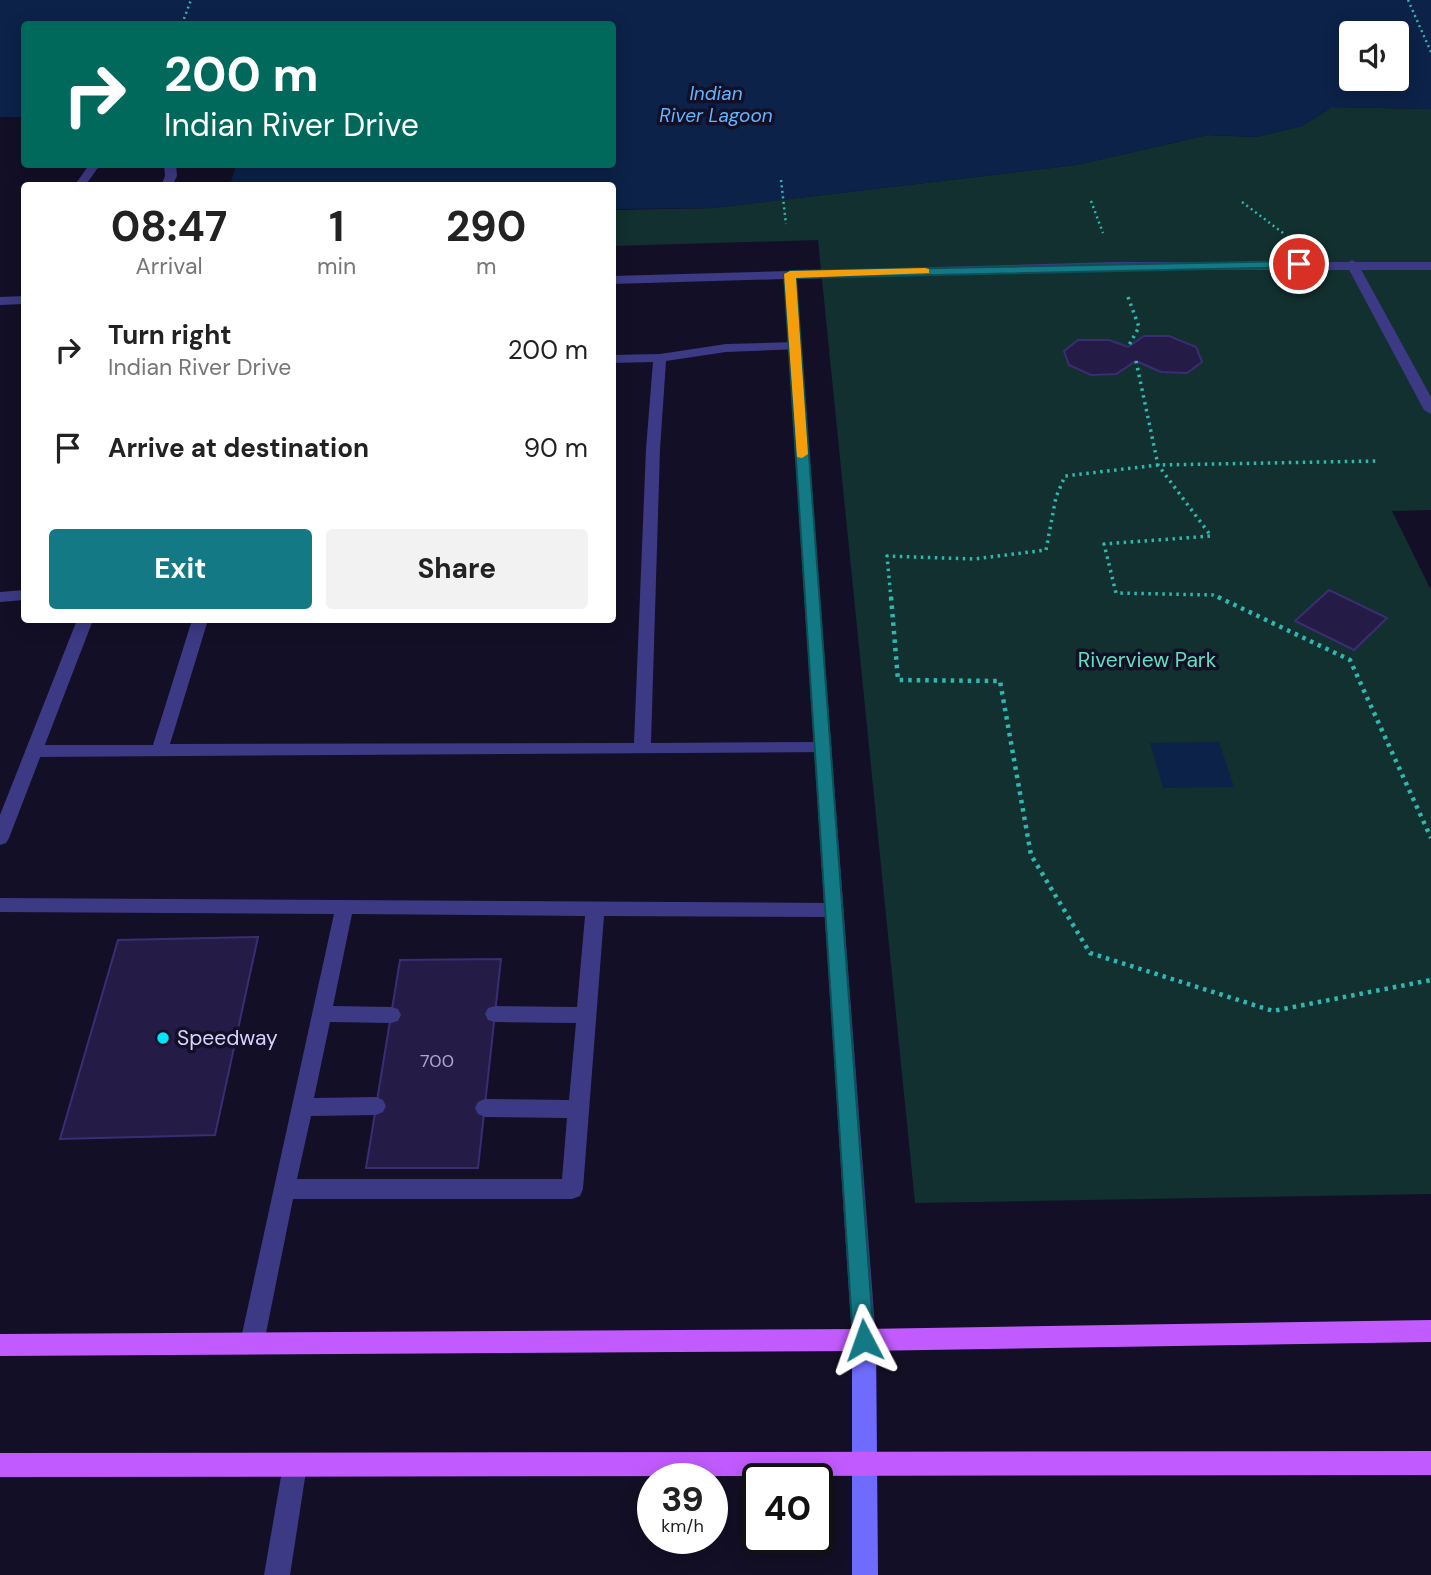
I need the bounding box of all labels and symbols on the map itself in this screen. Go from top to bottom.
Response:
water label: Indian River Lagoon [659,81,773,128]
pin [1269,234,1329,294]
park label: Riverview Park [1078,646,1217,674]
place label: Speedway [177,1024,278,1052]
marker: Speedway [155,1030,171,1046]
house number: 700 [420,1049,454,1073]
position arrow [827,1303,901,1377]
speed limit sign: 40 [742,1463,833,1554]

